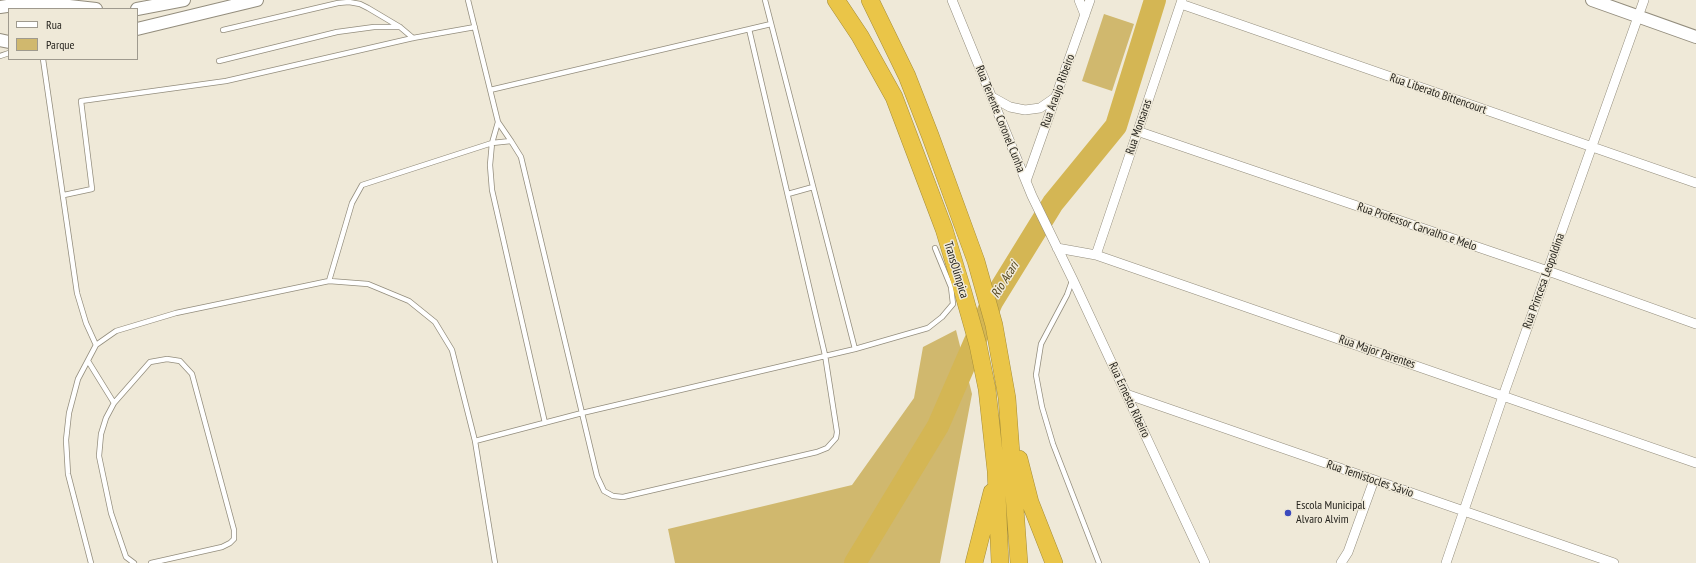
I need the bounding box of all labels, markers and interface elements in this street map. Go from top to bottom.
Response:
legend [8,8,138,60]
text: Rua [46,17,62,32]
text: Parque [46,37,75,52]
street label: Rua Araujo Ribeiro [1038,52,1078,130]
street label: Rua Tenente Coronel Cunha [972,64,1028,174]
street label: Rua Liberato Bittencourt [1388,71,1488,117]
street label: Rua Monsaras [1123,98,1155,156]
street label: Rua Professor Carvalho e Melo [1355,200,1479,254]
street label: Rua Princesa Leopoldina [1520,231,1568,331]
street label: TransOlímpica [941,240,971,300]
water label: Rio Acari [988,259,1022,301]
street label: Rua Major Parentes [1337,332,1417,372]
street label: Rua Ernesto Ribeiro [1105,360,1153,440]
street label: Rua Temistocles Sávio [1325,457,1415,501]
place label: Escola Municipal Alvaro Alvim [1296,499,1365,527]
marker: Escola Municipal Alvaro Alvim [1283,508,1293,518]

